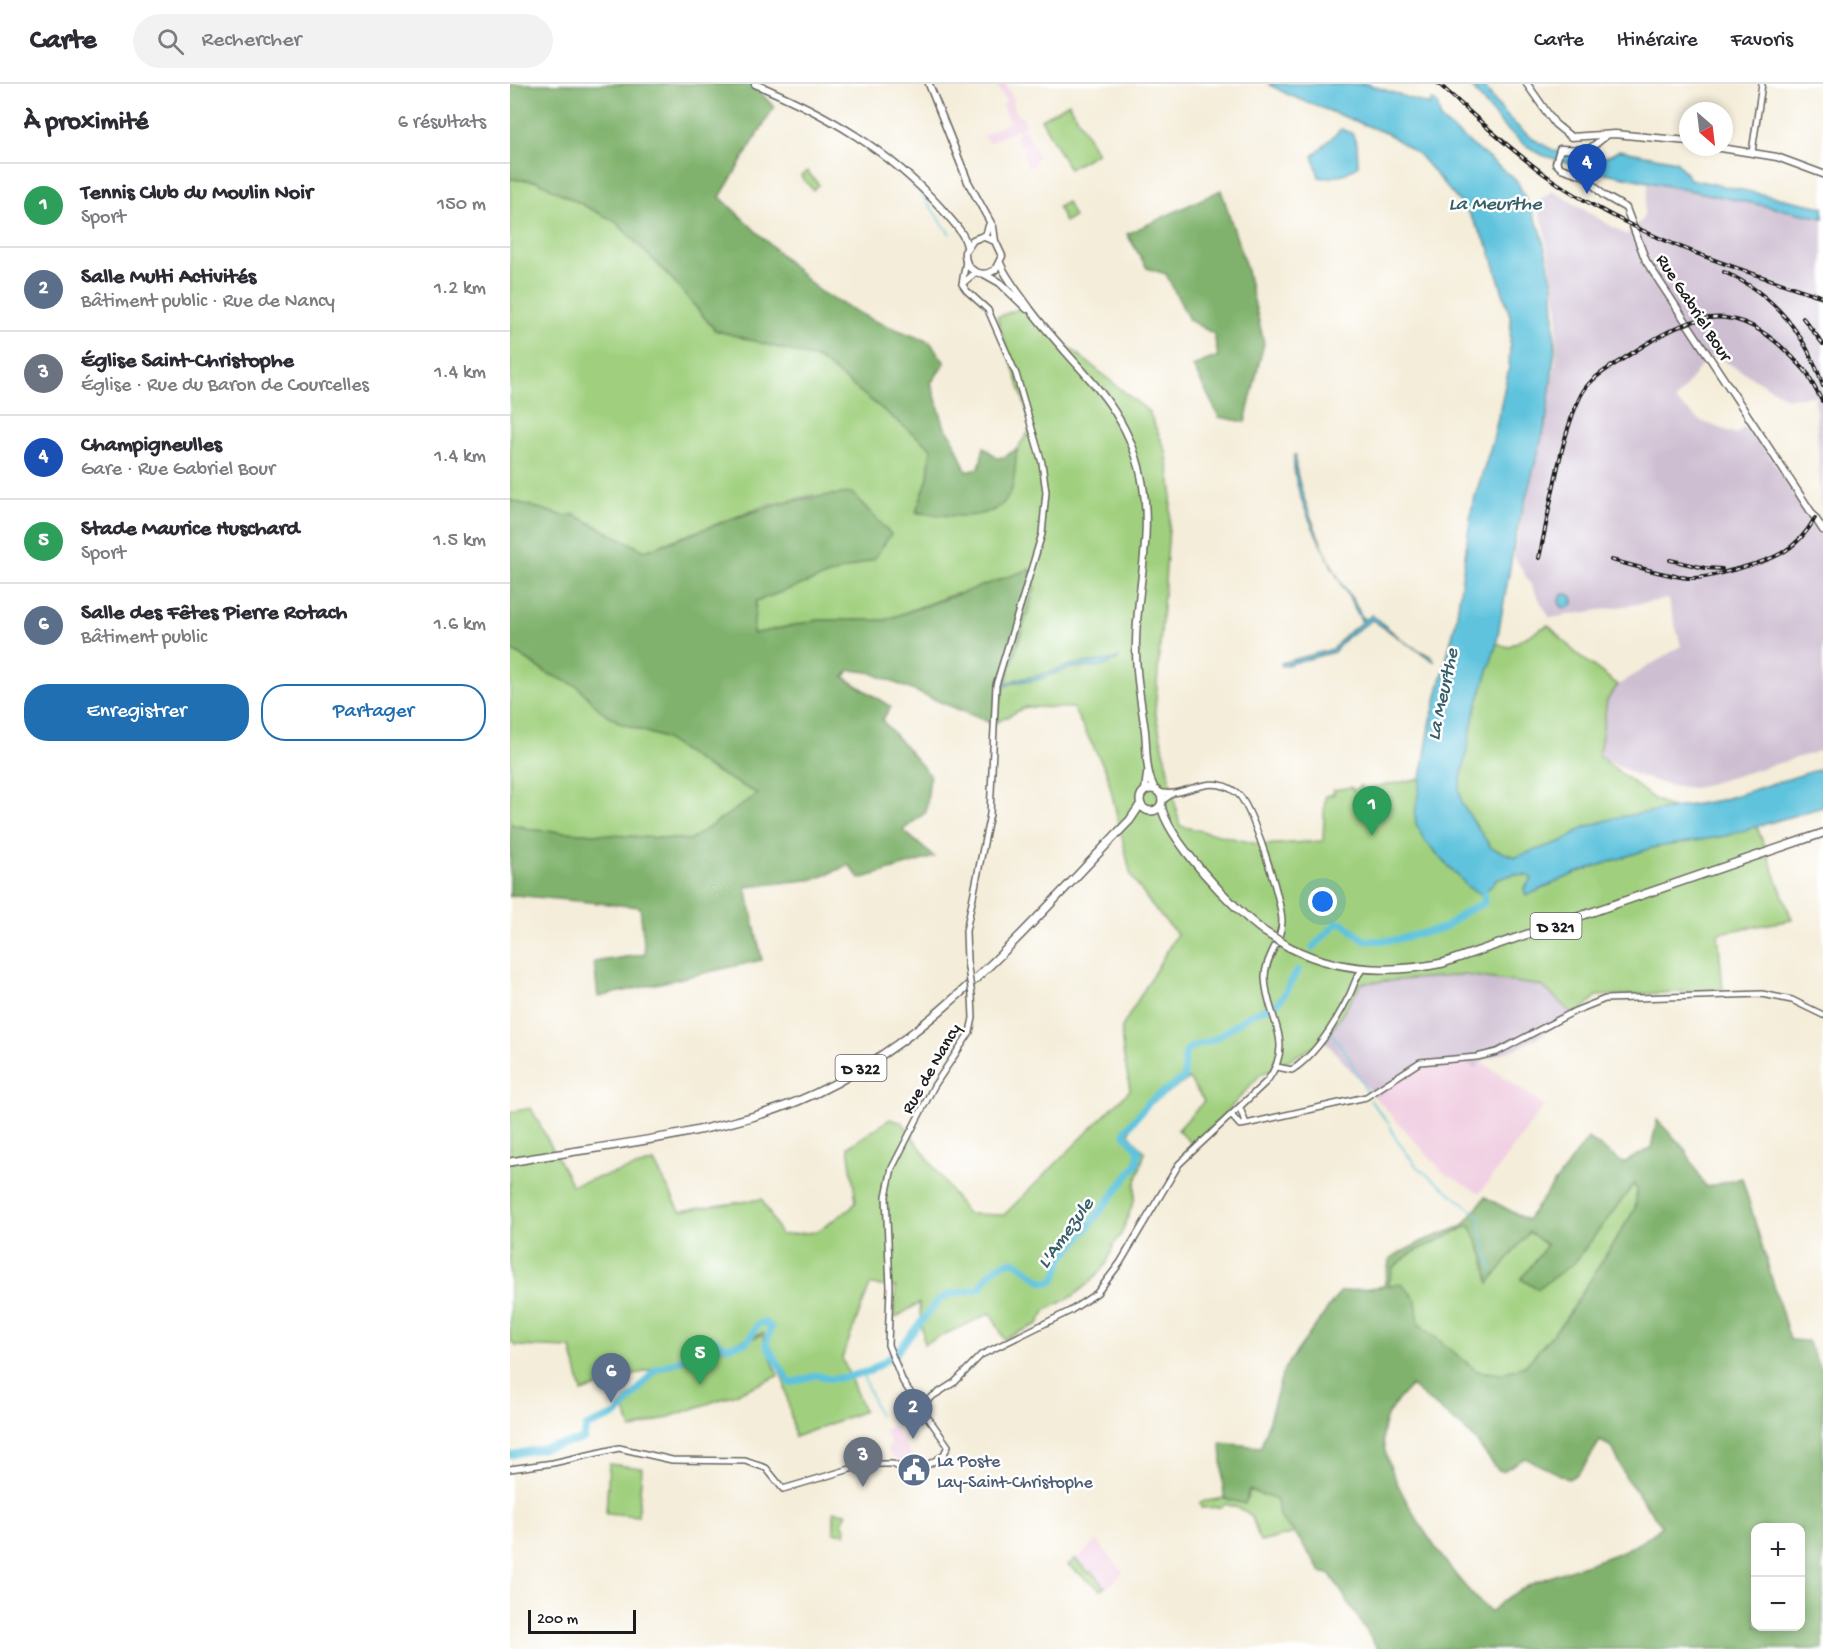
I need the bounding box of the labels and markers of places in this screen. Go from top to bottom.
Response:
pin: 4 [1568,144,1606,194]
pin: 1 [1352,786,1392,836]
pin: 5 [680,1336,720,1385]
pin: 6 [592,1354,630,1403]
pin: 2 [894,1390,932,1439]
pin: 3 [844,1438,882,1487]
public building icon: La Poste Lay-Saint-Christophe [896,1452,932,1488]
place label: La Poste Lay-Saint-Christophe [937,1452,1093,1494]

